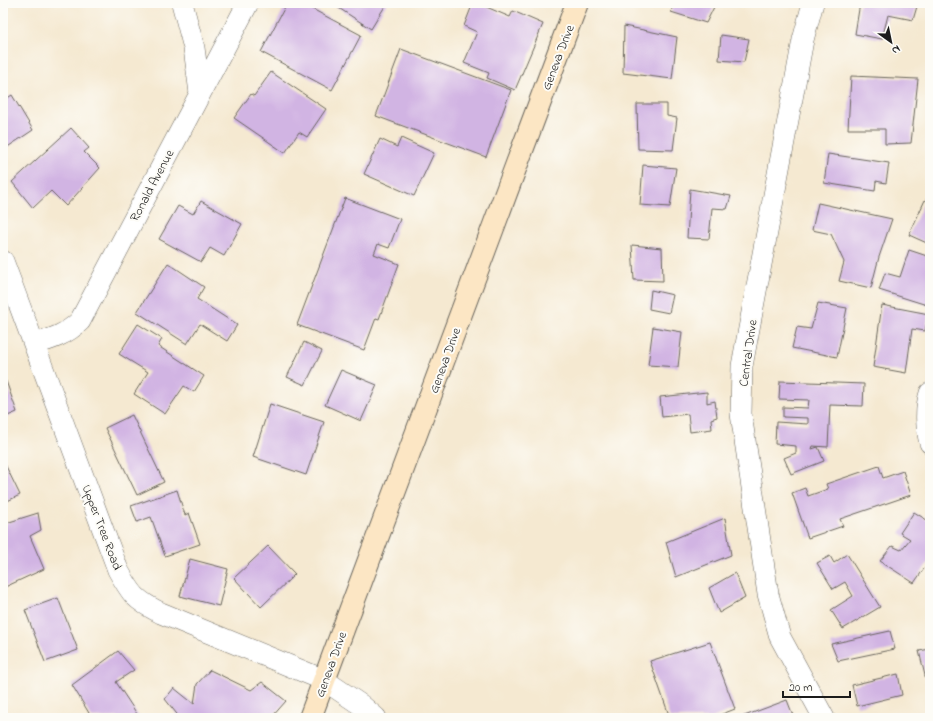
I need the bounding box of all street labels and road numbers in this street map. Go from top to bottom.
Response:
street label: Geneva Drive [537,22,580,93]
street label: Ronald Avenue [125,146,179,225]
street label: Central Drive [734,318,763,388]
street label: Geneva Drive [425,325,466,396]
street label: Upper Tree Road [77,482,127,574]
street label: Geneva Drive [311,629,352,700]

